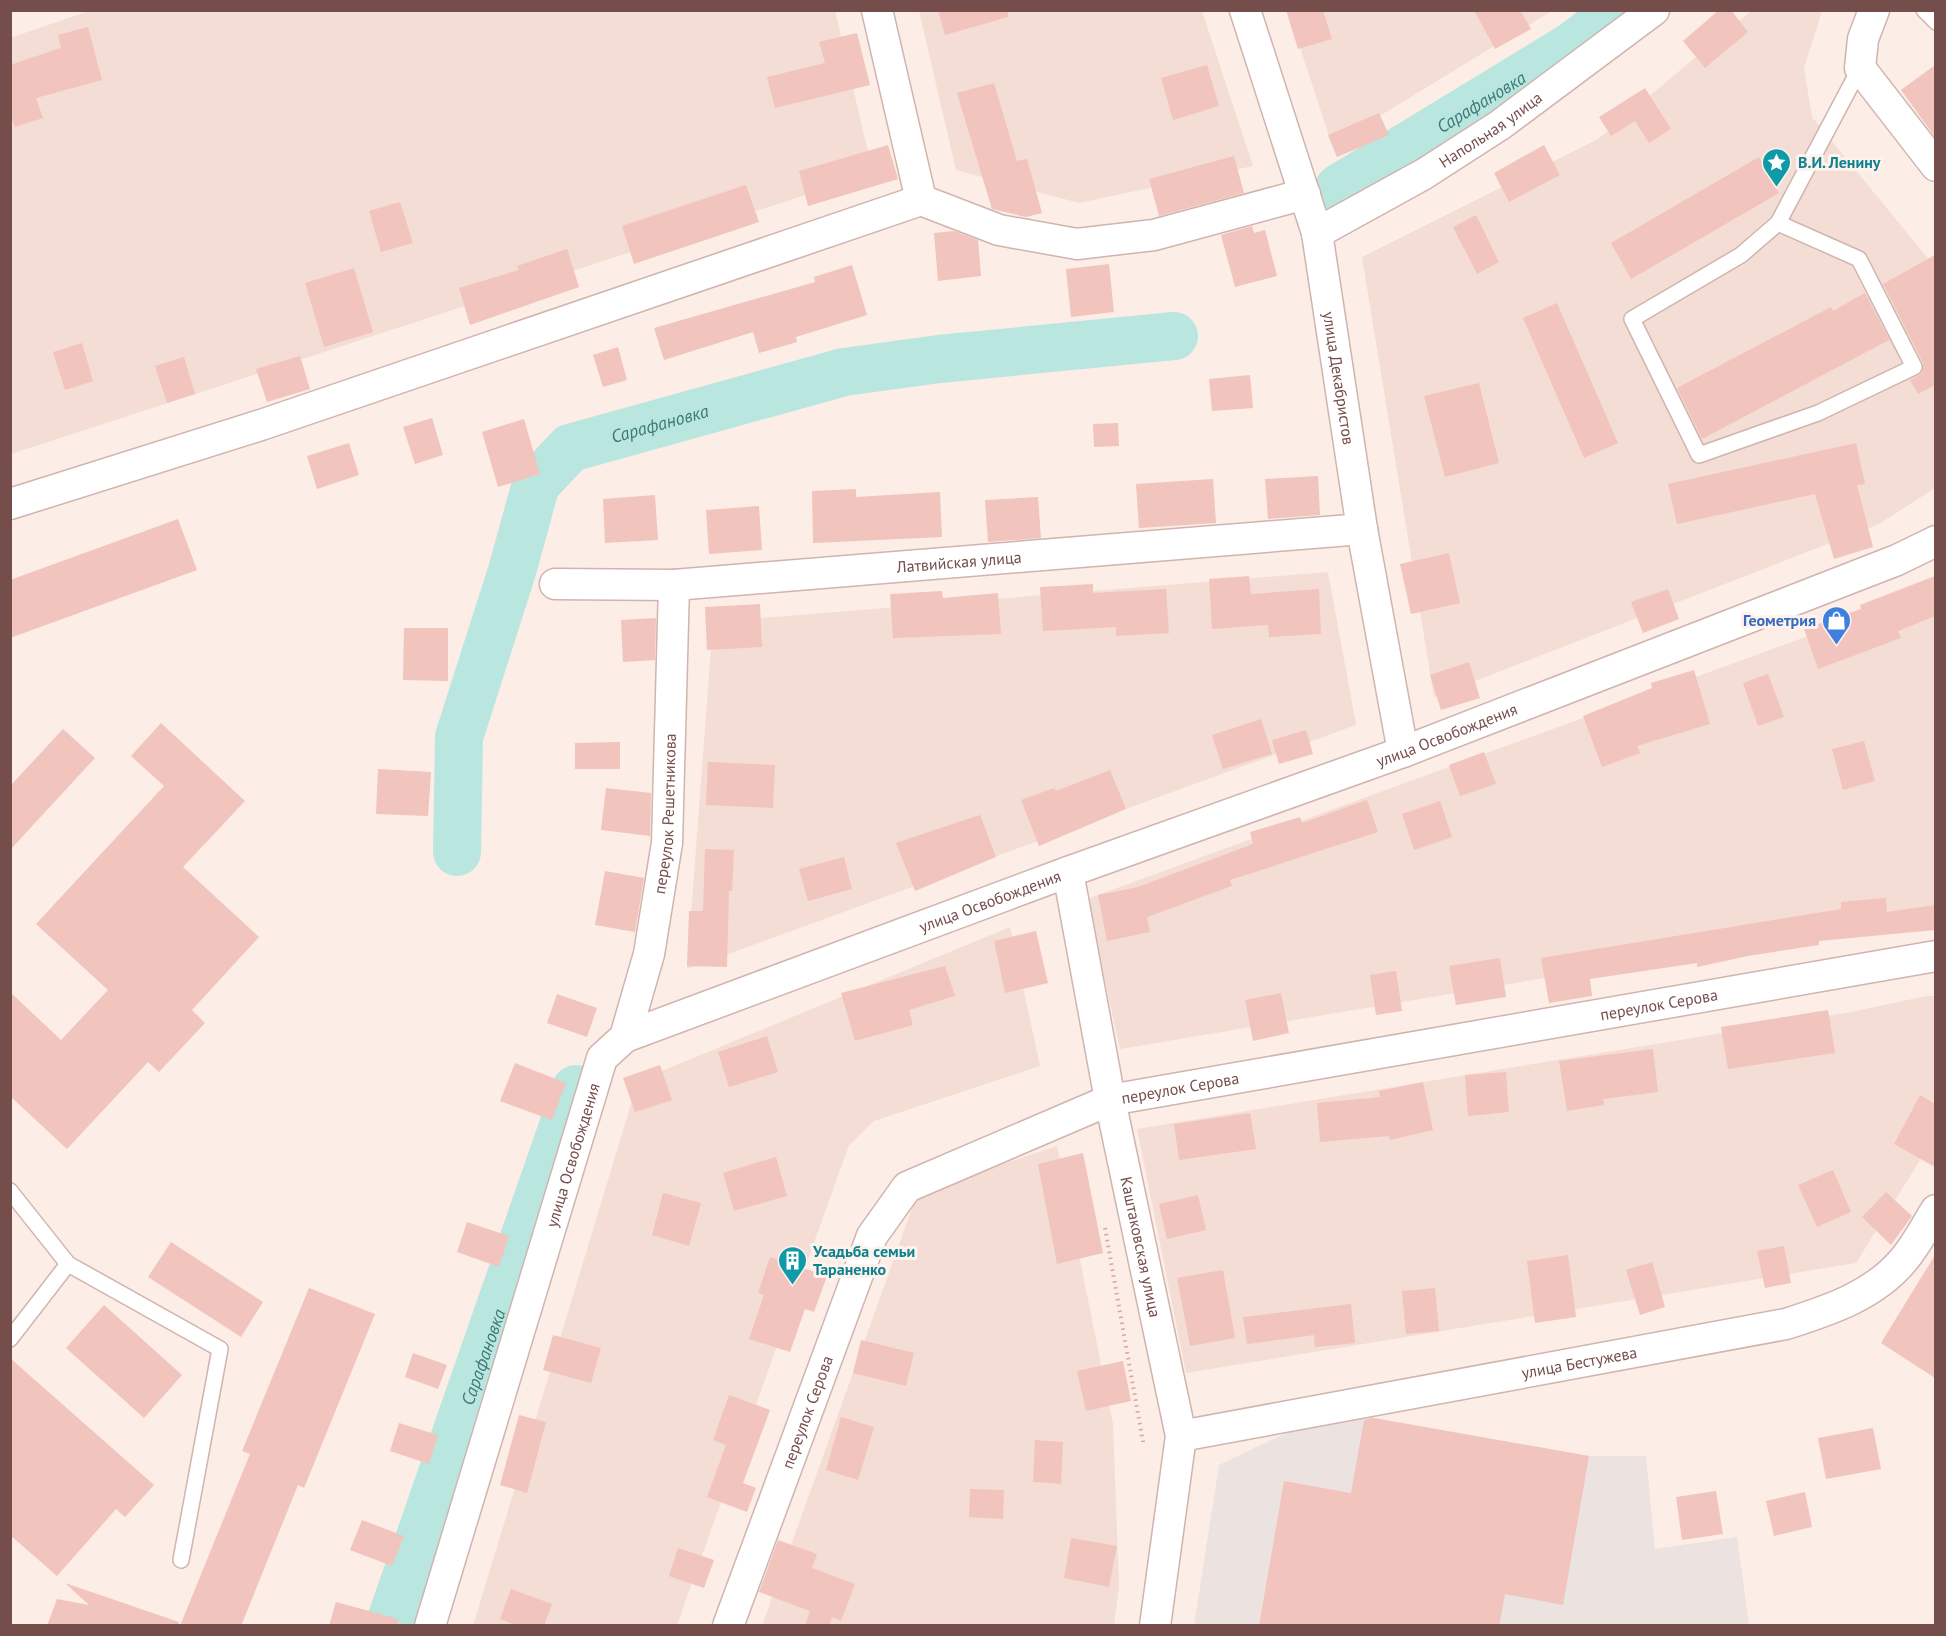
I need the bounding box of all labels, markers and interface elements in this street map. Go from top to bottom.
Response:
water label: Сарафановка [1432,66,1530,137]
street label: Напольная улица [1435,87,1546,172]
place icon: В.И. Ленину [1761,146,1793,188]
place label: В.И. Ленину [1798,152,1881,172]
street label: улица Декабристов [1319,310,1359,446]
water label: Сарафановка [608,399,711,448]
street label: Латвийская улица [895,547,1022,577]
shop icon: Геометрия [1821,604,1853,646]
place label: Геометрия [1743,610,1816,630]
street label: улица Освобождения [1373,699,1520,771]
street label: переулок Решетникова [649,733,680,895]
street label: улица Освобождения [916,866,1064,937]
street label: переулок Серова [1599,984,1719,1024]
street label: переулок Серова [1120,1068,1240,1108]
street label: улица Освобождения [541,1081,604,1230]
street label: Каштаковская улица [1116,1175,1166,1319]
place label: Усадьба семьи Тараненко [812,1241,915,1279]
building icon: Усадьба семьи Тараненко [776,1244,808,1286]
water label: Сарафановка [455,1306,510,1408]
street label: улица Бестужева [1520,1342,1639,1383]
street label: переулок Серова [777,1353,837,1471]

